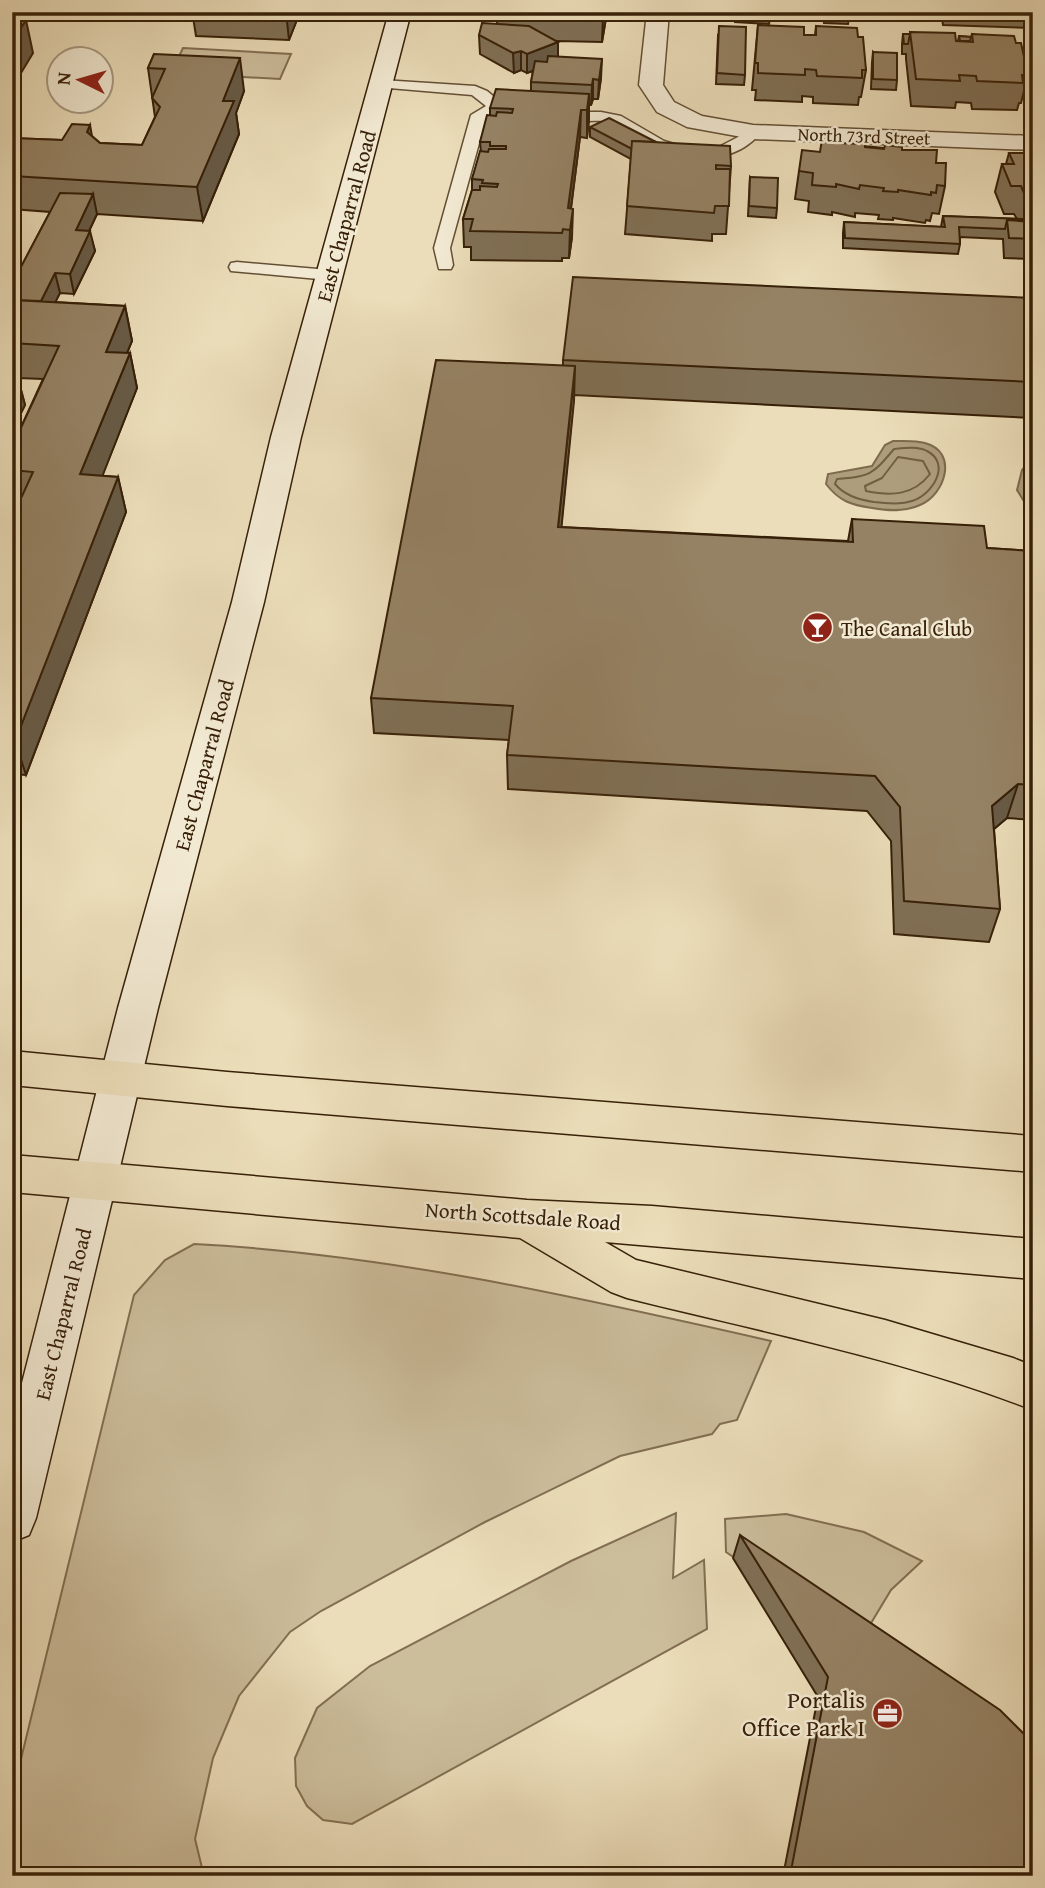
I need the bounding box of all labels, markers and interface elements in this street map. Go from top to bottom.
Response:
north arrow [46,46,116,116]
text: N [49,71,78,86]
street label: North 73rd Street [797,120,931,152]
street label: East Chaparral Road [308,126,384,305]
bar icon: The Canal Club [801,611,835,645]
place label: The Canal Club [841,613,972,644]
street label: East Chaparral Road [166,675,242,854]
street label: North Scottsdale Road [424,1194,623,1238]
street label: East Chaparral Road [27,1224,100,1404]
place label: Portalis Office Park I [742,1682,865,1745]
office icon: Portalis Office Park I [871,1696,905,1730]

